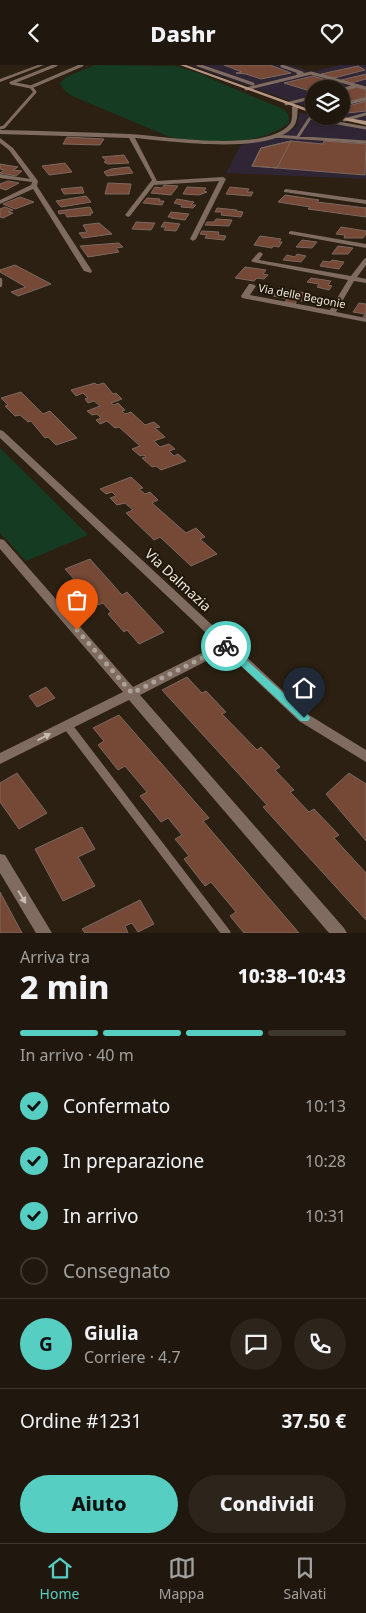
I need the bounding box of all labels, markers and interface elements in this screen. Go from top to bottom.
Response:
text: Dashr [150,18,216,48]
icon: back [20,19,48,47]
icon: heart [318,19,346,47]
map controls [305,80,350,125]
button: layers [305,80,350,125]
street label: Via delle Begonie [257,280,347,311]
street label: Via Dalmazia [141,544,216,615]
pin [56,579,98,630]
icon: bag [63,586,91,614]
courier [201,621,251,671]
icon: bike [212,632,240,660]
pin [283,667,325,718]
icon: home [290,674,318,702]
one-way arrow [36,733,51,741]
one-way arrow [18,890,27,903]
text: Arriva tra [20,946,90,968]
text: 10:38–10:43 [238,963,346,989]
text: 2 min [20,965,109,1008]
text: In arrivo · 40 m [20,1044,134,1066]
icon: check [20,1092,48,1120]
text: Confermato [63,1093,170,1119]
text: 10:13 [305,1095,346,1117]
icon: check [20,1147,48,1175]
text: In preparazione [63,1148,204,1174]
text: 10:28 [305,1150,346,1172]
icon: check [20,1202,48,1230]
text: In arrivo [63,1203,139,1229]
text: 10:31 [305,1205,346,1227]
text: Consegnato [63,1258,171,1284]
button: chat [230,1318,282,1370]
button: phone [294,1318,346,1370]
text: Giulia [84,1320,139,1346]
text: G [39,1331,53,1357]
text: Corriere · 4.7 [84,1346,181,1368]
text: Ordine #1231 [20,1408,142,1434]
text: 37.50 € [281,1408,346,1434]
button: Aiuto [20,1475,178,1533]
button: Condividi [188,1475,346,1533]
tab: Home [40,1554,79,1603]
tab: Mappa [159,1554,204,1603]
tab: Salvati [284,1554,326,1603]

